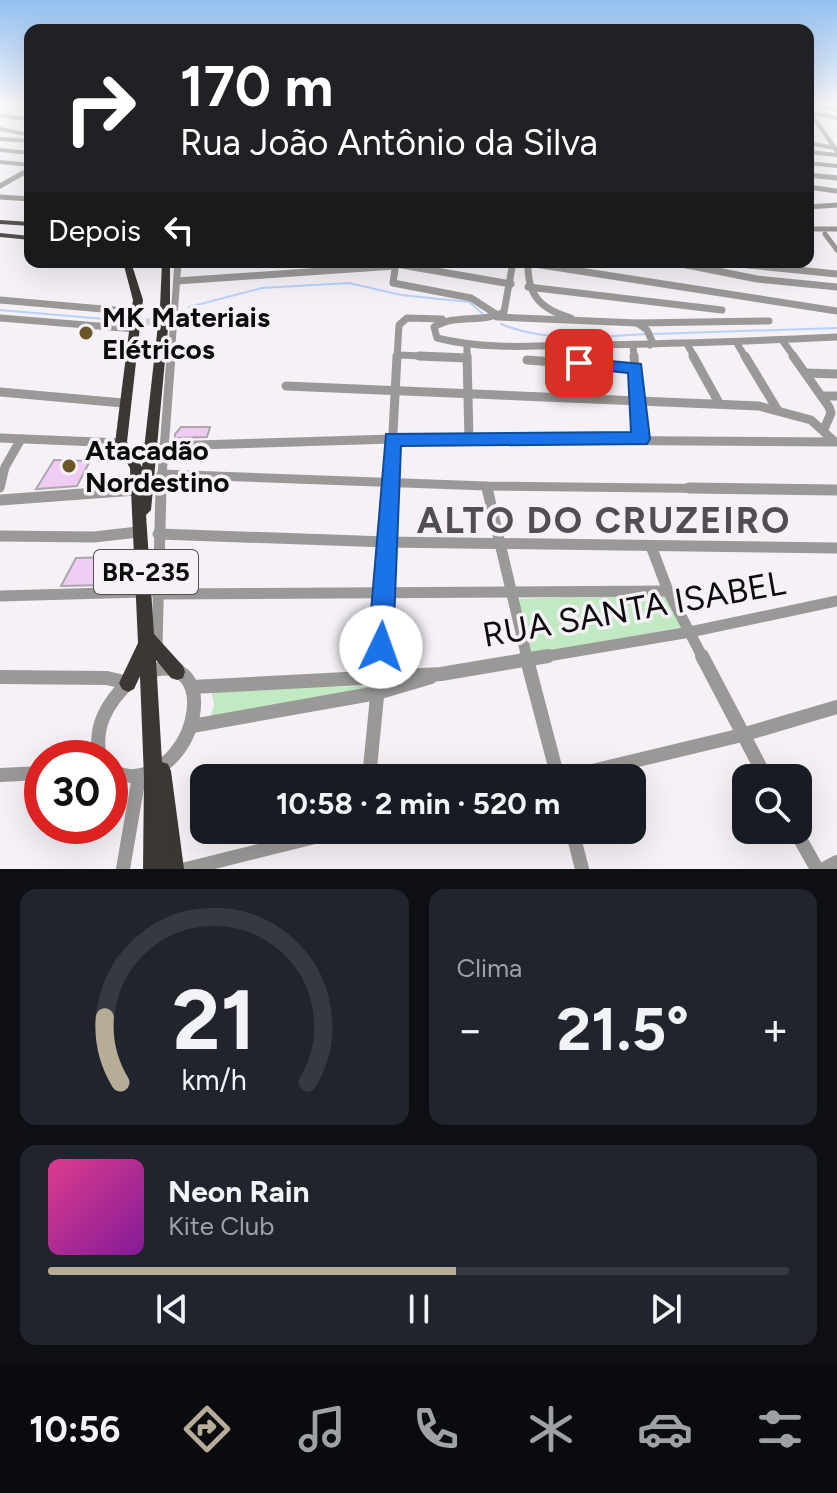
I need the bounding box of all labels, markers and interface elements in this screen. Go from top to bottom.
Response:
text: 170 m [180,53,333,120]
icon: right [48,56,152,160]
text: Rua João Antônio da Silva [180,121,598,164]
icon: left [157,208,201,252]
text: Depois [48,212,141,249]
place label: MK Materiais Elétricos [102,300,270,366]
marker: MK Materiais Elétricos [77,324,95,342]
pin [545,329,613,397]
icon: arrive [557,341,601,385]
place label: Atacadão Nordestino [85,433,230,499]
marker: Atacadão Nordestino [60,457,78,475]
district label: ALTO DO CRUZEIRO [417,499,791,542]
road number: BR-235 [94,550,198,594]
street label: RUA SANTA ISABEL [480,562,789,656]
position arrow [339,605,423,689]
speed limit sign: 30 [24,740,128,844]
map controls [732,764,812,844]
button: search [732,764,812,844]
text: 10:58 · 2 min · 520 m [276,785,560,822]
text: Clima [457,952,522,984]
text: 21 [173,970,256,1070]
text: 21.5° [557,993,689,1065]
text: − [457,1003,484,1056]
text: + [762,1003,789,1056]
text: km/h [182,1063,247,1097]
text: Neon Rain [168,1173,310,1210]
text: Kite Club [168,1210,274,1242]
icon: previous [150,1287,194,1331]
icon: pause [397,1287,441,1331]
icon: next [644,1287,688,1331]
icon: directions [179,1401,235,1457]
icon: music [294,1401,350,1457]
icon: phone [408,1401,464,1457]
icon: climate [523,1401,579,1457]
icon: car [637,1401,693,1457]
icon: filters [752,1401,808,1457]
text: 10:56 [29,1408,120,1451]

